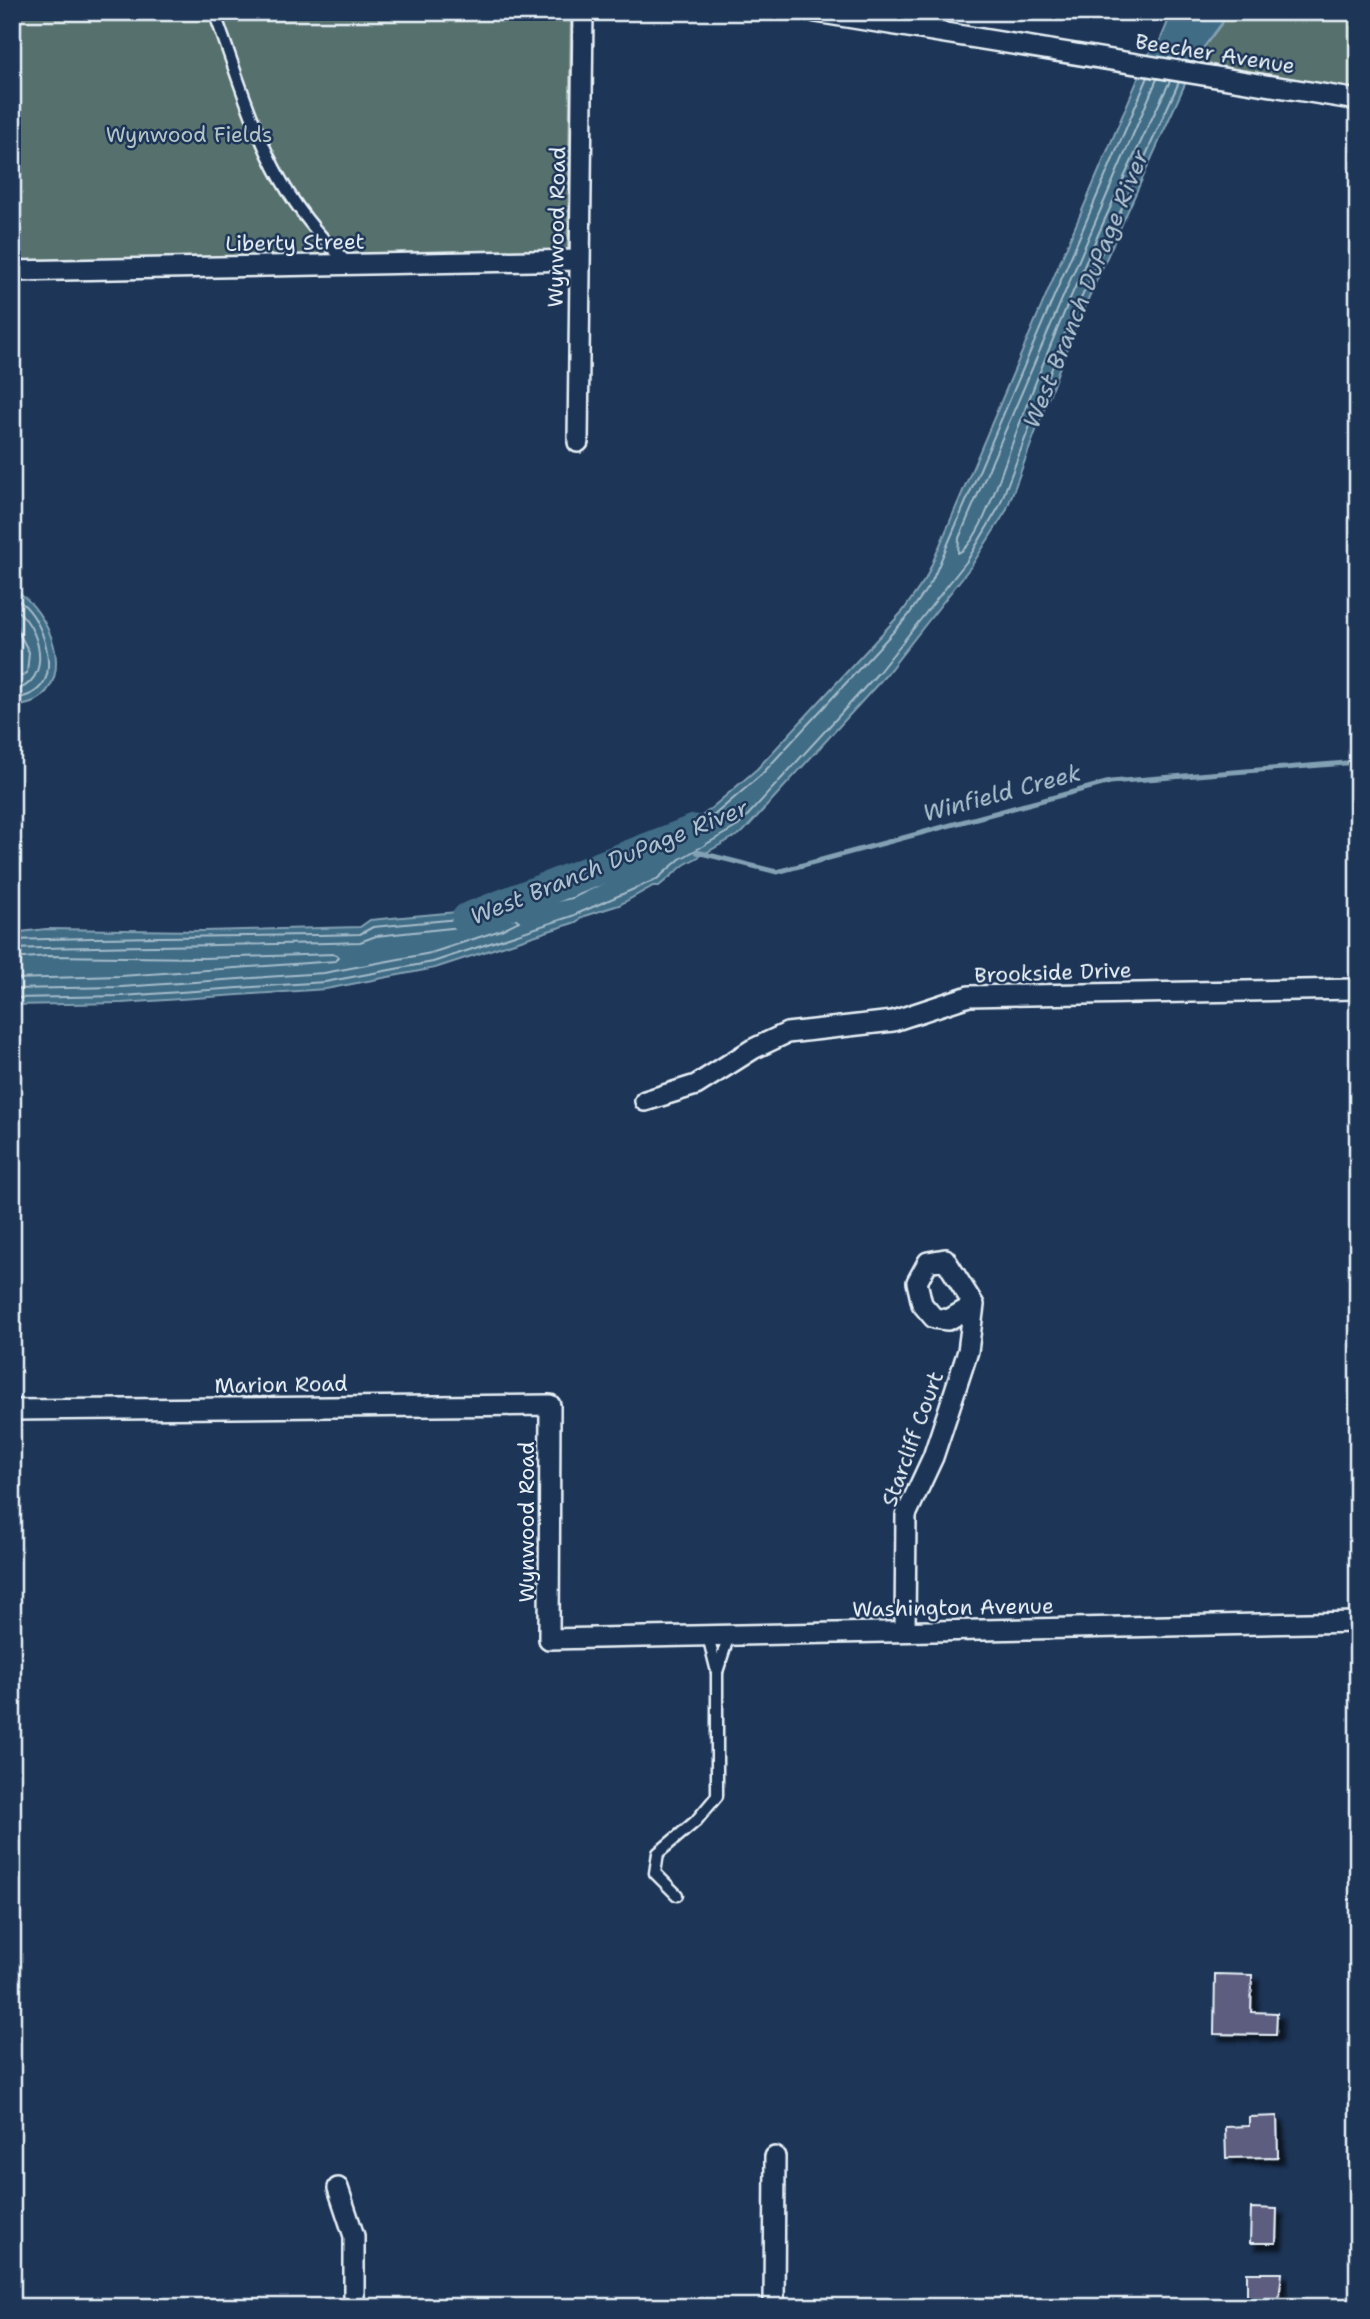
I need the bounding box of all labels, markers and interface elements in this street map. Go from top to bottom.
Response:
street label: Beecher Avenue [1133,28,1297,80]
park label: Wynwood Fields [106,121,272,149]
water label: West Branch DuPage River [1016,145,1156,432]
street label: Wynwood Road [542,146,572,308]
street label: Liberty Street [225,228,365,258]
water label: Winfield Creek [920,757,1084,829]
water label: West Branch DuPage River [466,792,753,932]
street label: Brookside Drive [974,956,1132,990]
street label: Starcliff Court [876,1367,950,1511]
street label: Marion Road [214,1370,348,1400]
street label: Wynwood Road [513,1442,541,1602]
street label: Washington Avenue [852,1592,1054,1624]

